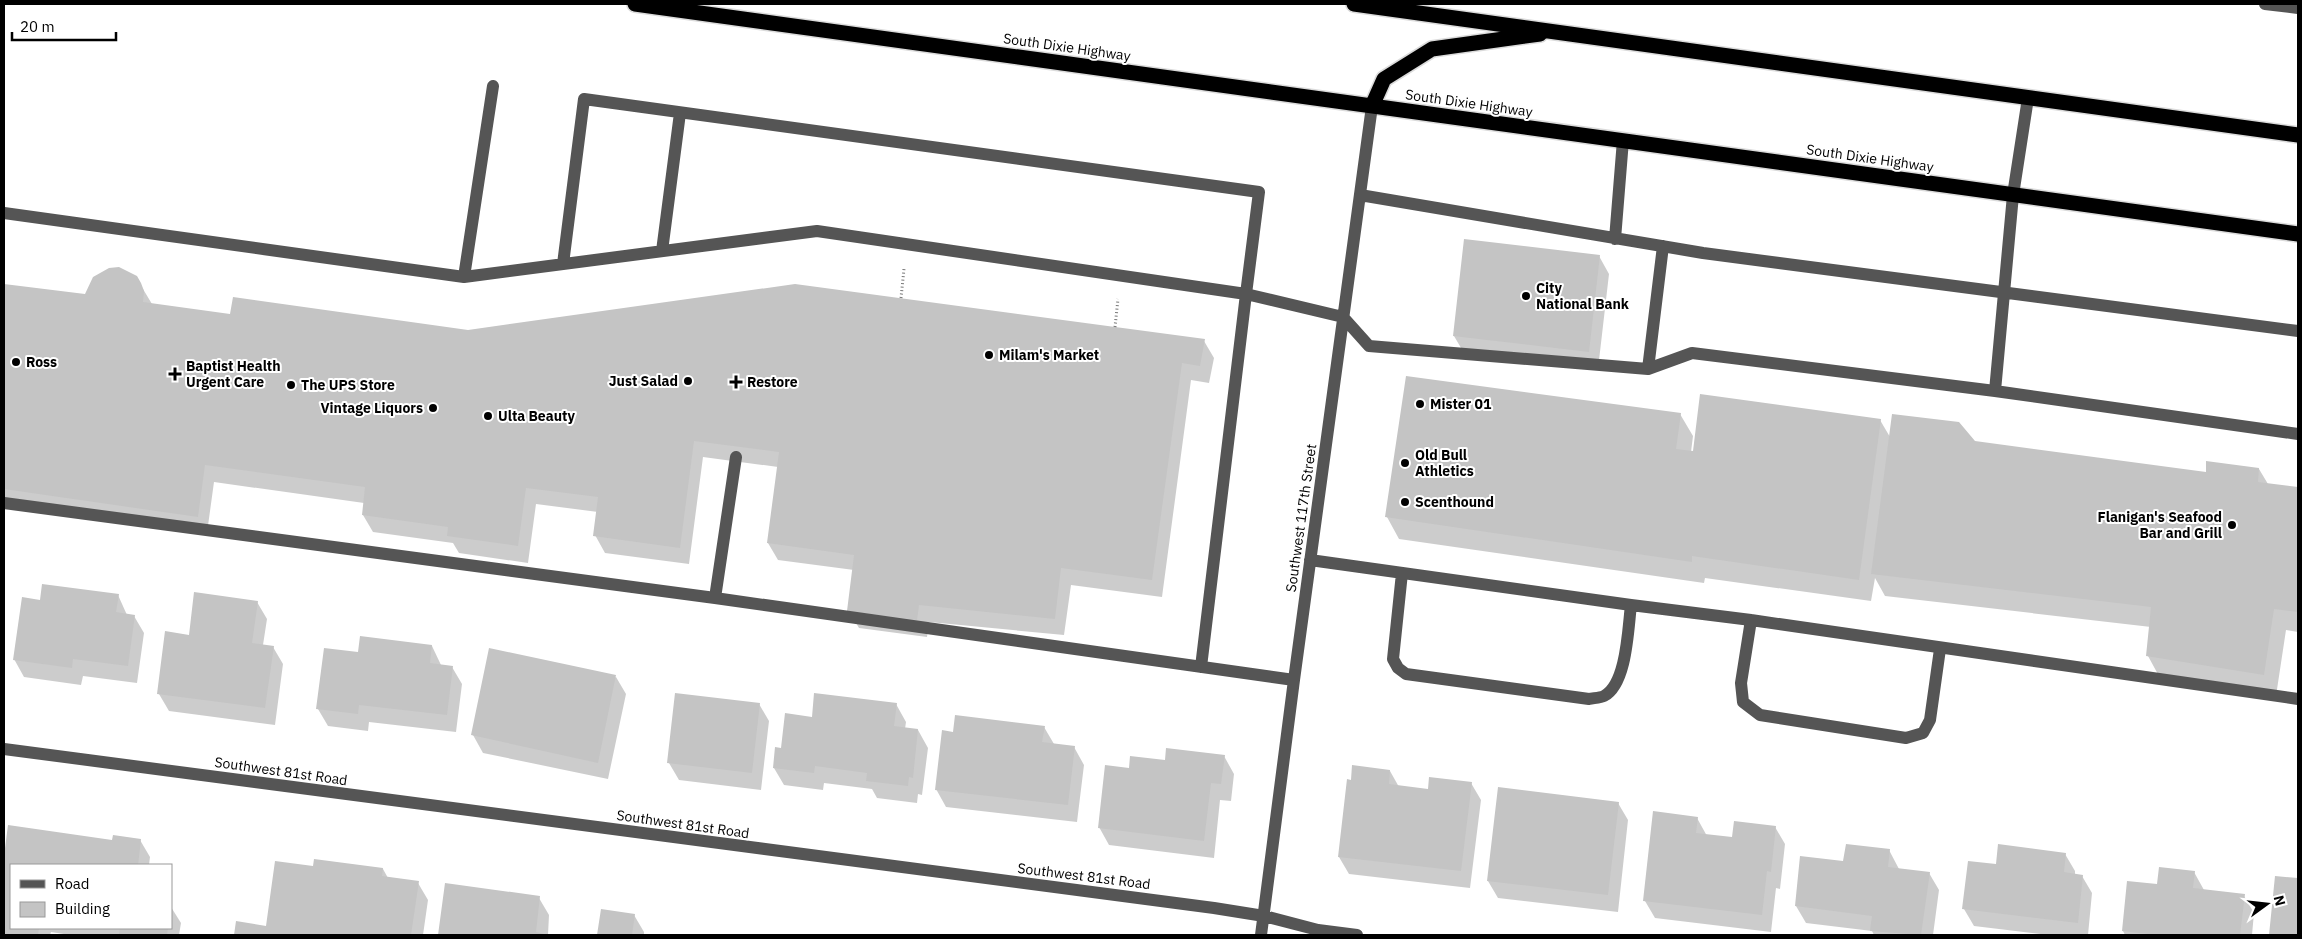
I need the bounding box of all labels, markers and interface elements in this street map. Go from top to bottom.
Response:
scale bar [12,10,116,42]
text: 20 m [20,17,55,36]
street label: South Dixie Highway [1002,29,1132,65]
street label: South Dixie Highway [1404,85,1534,121]
street label: South Dixie Highway [1805,140,1935,176]
place label: City National Bank [1536,279,1630,313]
marker: City National Bank [1520,290,1532,302]
place label: Milam's Market [999,346,1099,364]
marker: Milam's Market [983,349,995,361]
place label: Ross [26,353,57,371]
marker: Ross [10,356,22,368]
place label: Baptist Health Urgent Care [186,357,281,391]
marker: Baptist Health Urgent Care [168,367,182,381]
place label: Just Salad [609,372,678,390]
place label: Restore [747,373,798,391]
marker: Just Salad [682,375,694,387]
marker: Restore [729,375,743,389]
place label: The UPS Store [301,376,395,394]
marker: The UPS Store [285,379,297,391]
place label: Mister 01 [1430,395,1492,413]
marker: Mister 01 [1414,398,1426,410]
place label: Vintage Liquors [321,399,423,417]
marker: Vintage Liquors [427,402,439,414]
place label: Ulta Beauty [498,407,575,425]
marker: Ulta Beauty [482,410,494,422]
street label: Southwest 117th Street [1282,442,1320,593]
place label: Old Bull Athletics [1415,446,1474,480]
marker: Old Bull Athletics [1399,457,1411,469]
place label: Scenthound [1415,493,1494,511]
marker: Scenthound [1399,496,1411,508]
place label: Flanigan's Seafood Bar and Grill [2097,508,2222,542]
marker: Flanigan's Seafood Bar and Grill [2226,519,2238,531]
street label: Southwest 81st Road [213,753,349,789]
street label: Southwest 81st Road [615,806,751,842]
street label: Southwest 81st Road [1016,859,1152,893]
legend [10,864,172,929]
text: Road [55,874,90,893]
north arrow [2242,879,2292,929]
text: N [2270,893,2290,908]
text: Building [55,899,110,918]

